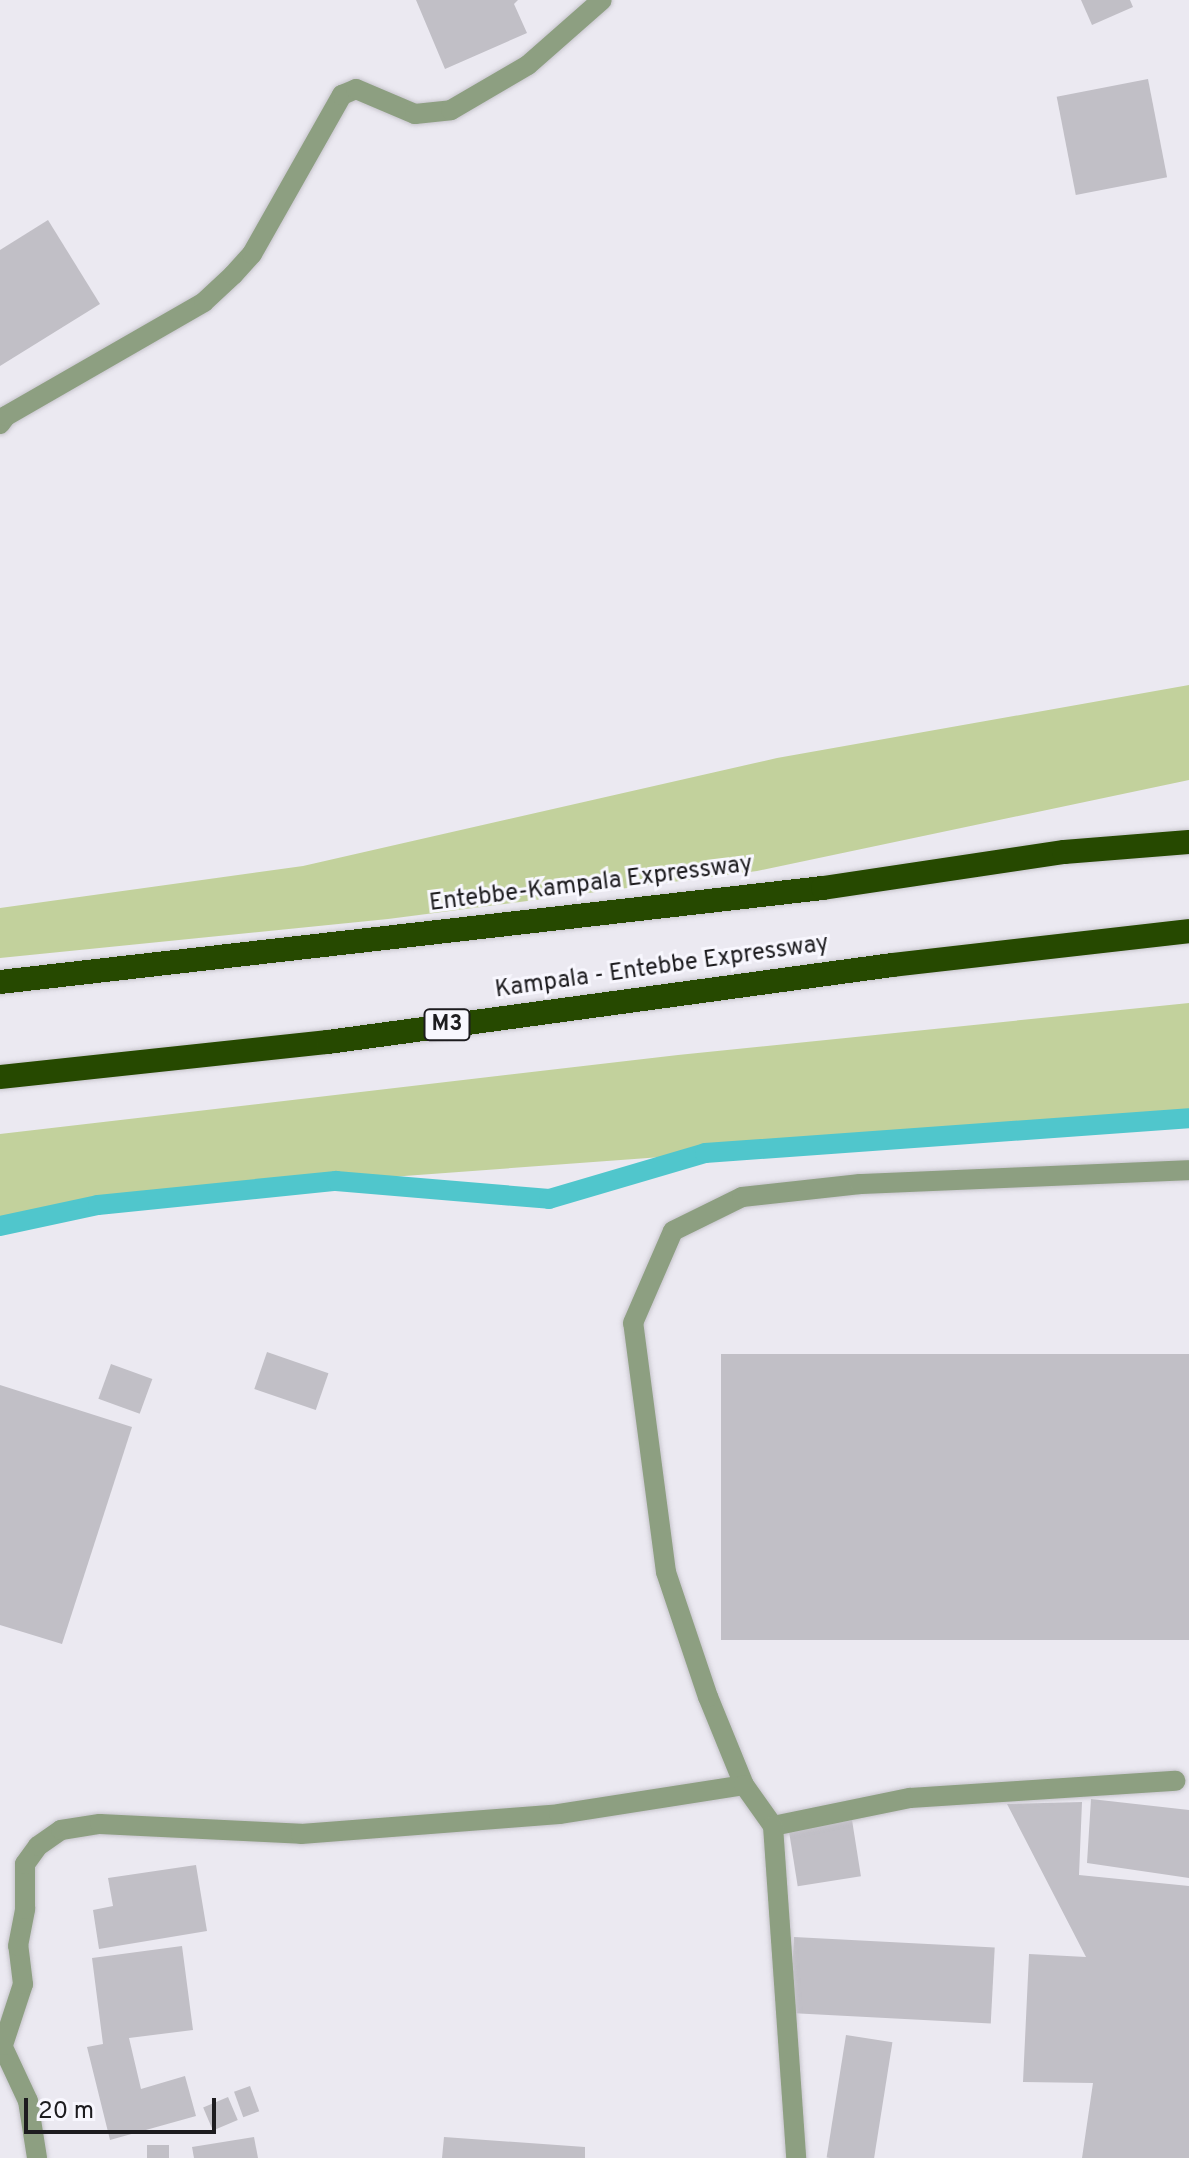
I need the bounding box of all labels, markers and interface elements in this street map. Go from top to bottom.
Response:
street label: Entebbe-Kampala Expressway [428,851,754,919]
street label: Kampala - Entebbe Expressway [493,930,831,1006]
road number: M3 [423,1007,471,1043]
scale bar [28,2082,220,2132]
text: 20 m [38,2097,94,2127]

